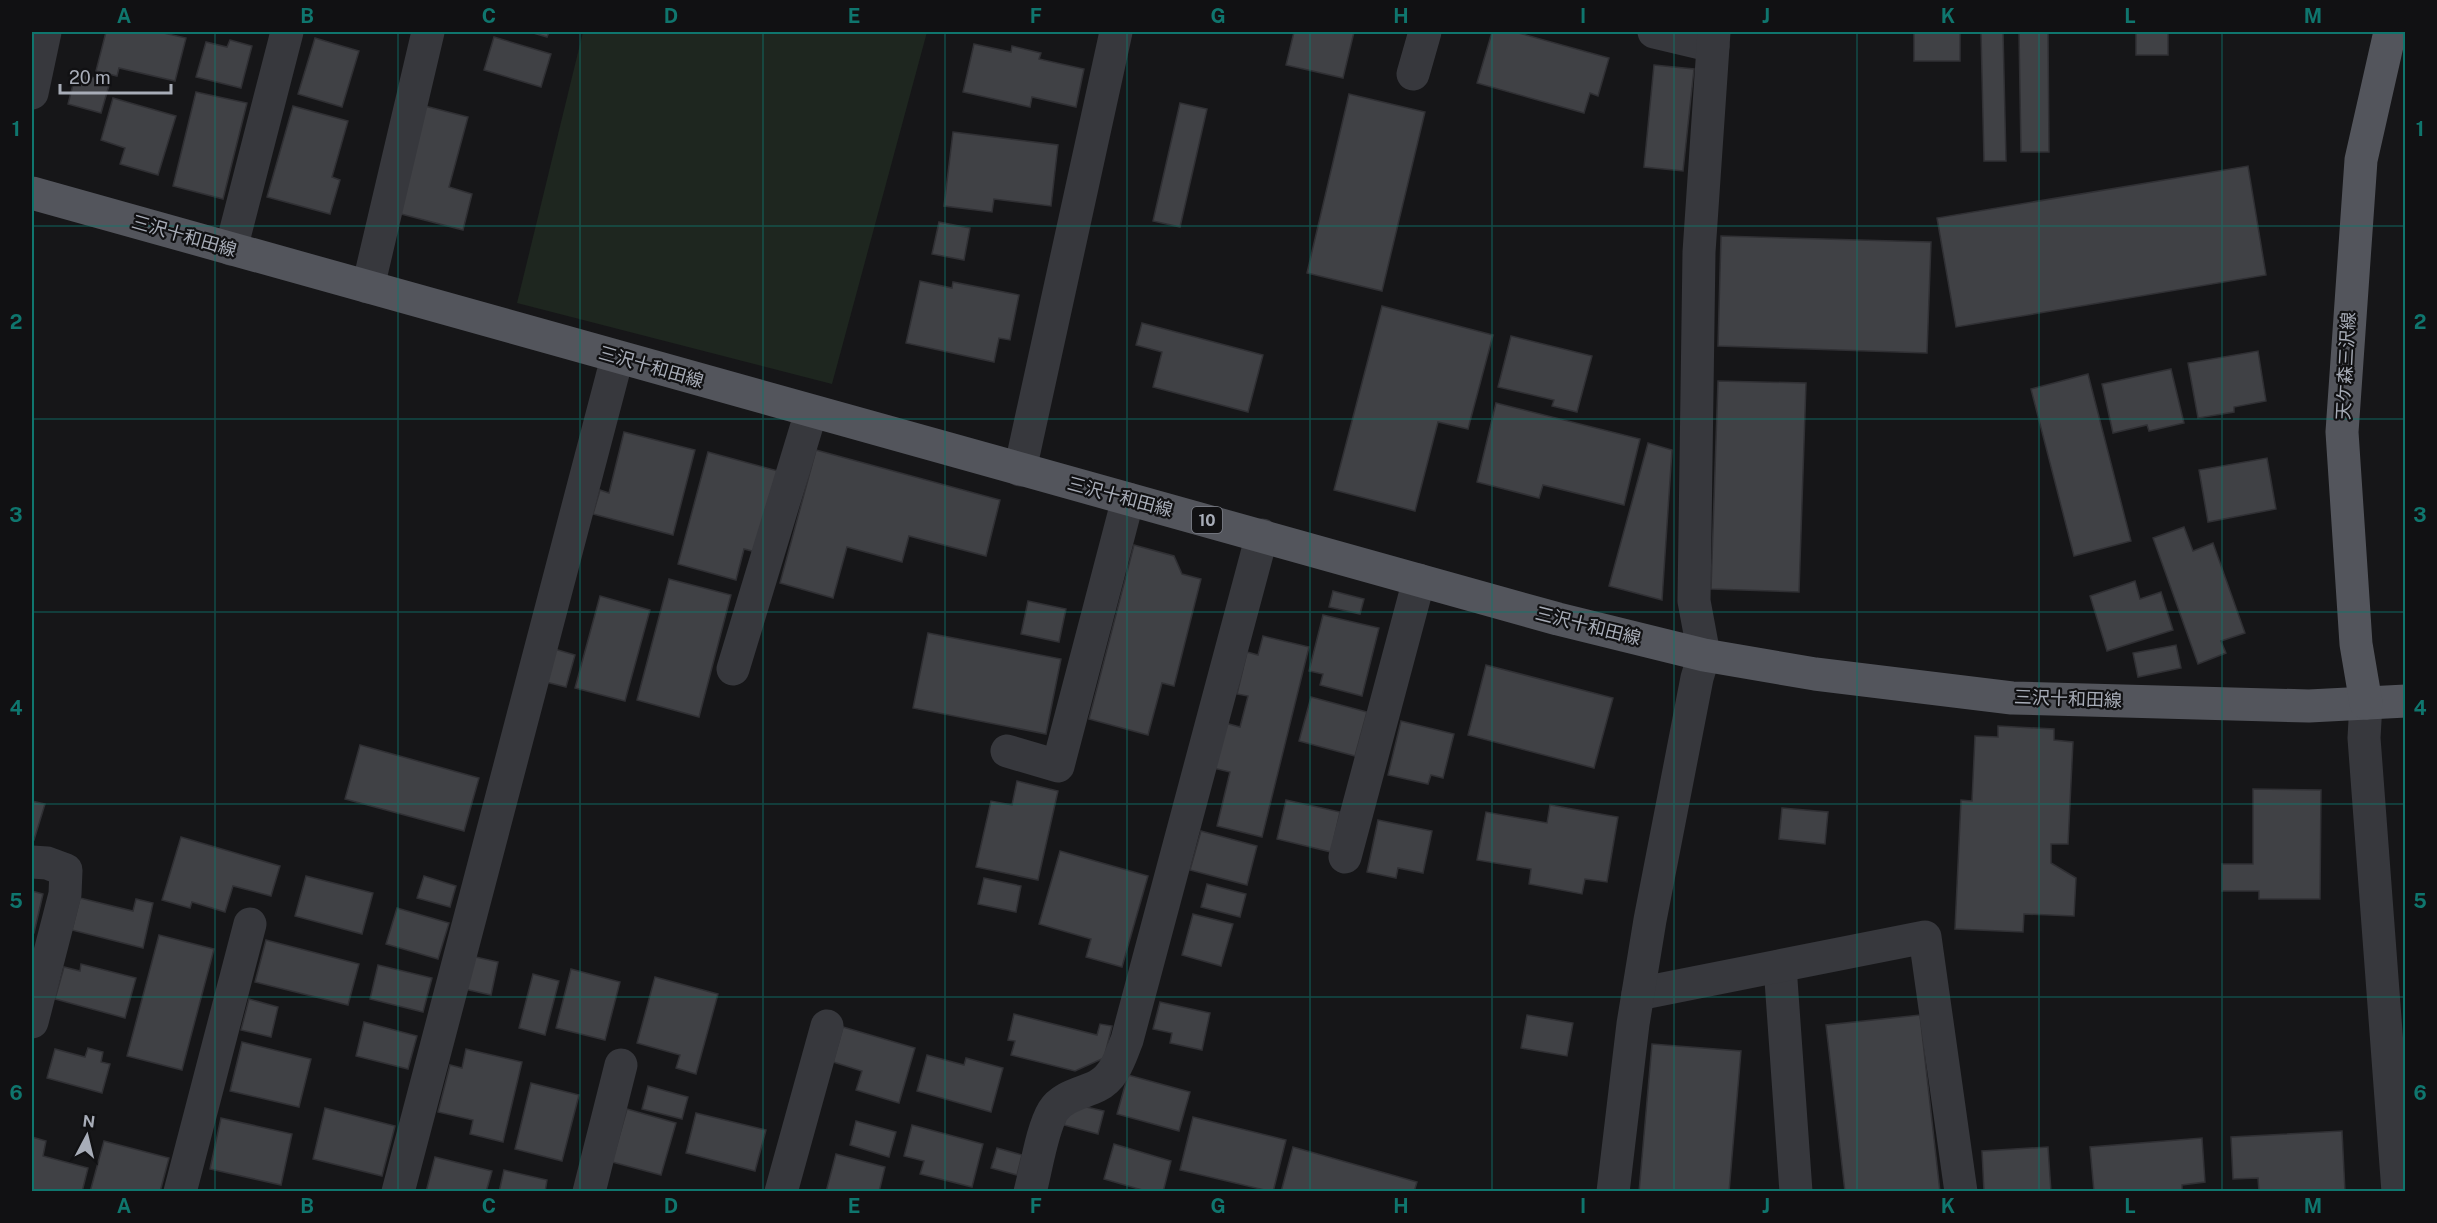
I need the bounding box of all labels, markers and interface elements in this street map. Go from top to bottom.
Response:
text: A [117,4,131,28]
text: B [300,4,314,28]
text: C [482,4,496,28]
text: D [664,4,678,28]
text: E [848,4,860,28]
text: F [1030,4,1042,28]
text: G [1210,4,1226,28]
text: H [1393,4,1409,28]
text: I [1580,4,1586,28]
text: J [1762,4,1770,28]
text: K [1941,4,1955,28]
text: L [2124,4,2136,28]
text: M [2304,4,2322,28]
scale bar [60,57,171,95]
text: 20 m [69,67,111,88]
text: 1 [12,117,20,141]
text: 1 [2416,117,2424,141]
street label: 三沢十和田線 [129,211,239,260]
text: 2 [10,310,22,334]
text: 2 [2414,310,2426,334]
street label: 天ケ森三沢線 [2332,311,2359,420]
street label: 三沢十和田線 [596,342,706,391]
street label: 三沢十和田線 [1065,472,1175,521]
text: 3 [9,503,23,527]
text: 3 [2413,503,2427,527]
road number: 10 [1192,507,1222,533]
street label: 三沢十和田線 [1533,602,1643,649]
street label: 三沢十和田線 [2014,686,2122,711]
text: 4 [9,696,23,720]
text: 4 [2413,696,2427,720]
text: 5 [9,889,23,913]
text: 5 [2413,889,2427,913]
text: 6 [9,1081,23,1105]
text: 6 [2413,1081,2427,1105]
north arrow [57,1106,117,1166]
text: N [81,1111,96,1132]
text: A [117,1194,131,1218]
text: B [300,1194,314,1218]
text: C [482,1194,496,1218]
text: D [664,1194,678,1218]
text: E [848,1194,860,1218]
text: F [1030,1194,1042,1218]
text: G [1210,1194,1226,1218]
text: H [1393,1194,1409,1218]
text: I [1580,1194,1586,1218]
text: J [1762,1194,1770,1218]
text: K [1941,1194,1955,1218]
text: L [2124,1194,2136,1218]
text: M [2304,1194,2322,1218]

